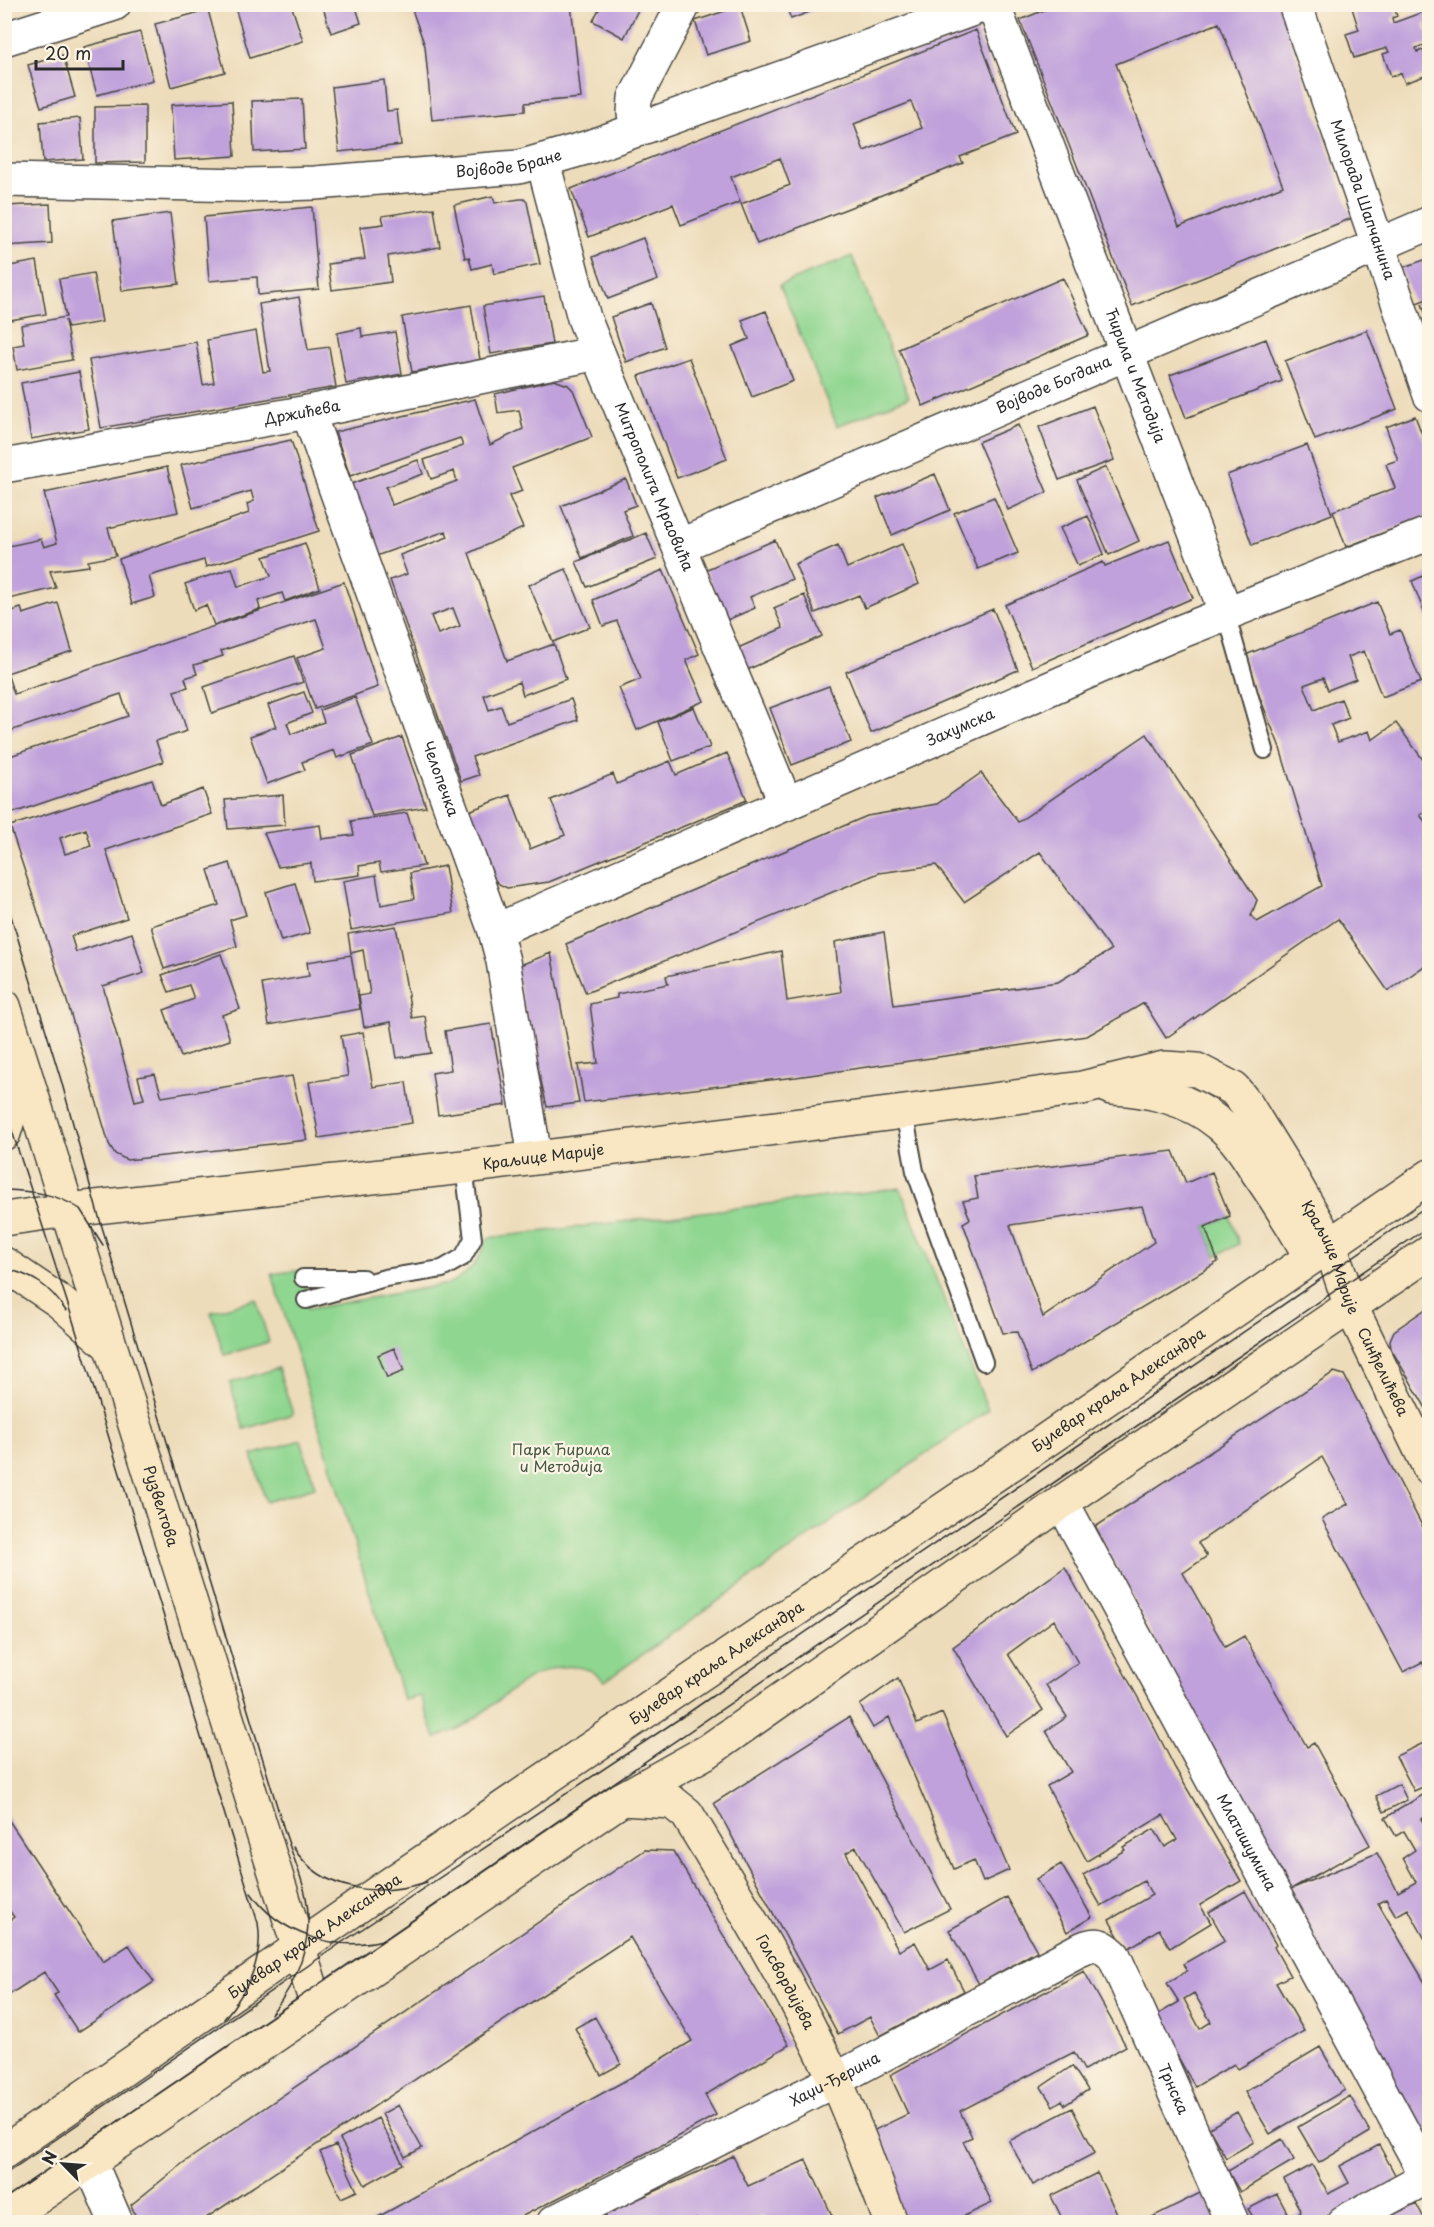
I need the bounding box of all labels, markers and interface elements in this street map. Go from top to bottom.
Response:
scale bar [36,33,123,71]
text: 20 m [45,39,91,66]
street label: Милорада Шапчанина [1326,116,1402,283]
street label: Војводе Бране [455,142,564,182]
street label: Ћирила и Методија [1100,305,1173,446]
street label: Војводе Богдана [992,348,1115,418]
street label: Држићева [261,393,342,430]
street label: Митрополита Мраовића [610,398,701,575]
street label: Захумска [922,701,998,751]
street label: Челопечка [417,737,466,820]
street label: Краљице Марије [481,1137,605,1175]
street label: Краљице Марије [1297,1196,1366,1318]
street label: Булевар краља Александра [1026,1321,1210,1457]
street label: Синђелићева [1352,1323,1416,1420]
park label: Парк Ћирила и Методија [512,1437,611,1477]
street label: Рузвелтова [138,1462,186,1550]
street label: Булевар краља Александра [624,1594,808,1730]
street label: Млатишумина [1212,1789,1284,1895]
street label: Булевар краља Александра [222,1867,406,2004]
street label: Голсвордијева [751,1929,822,2034]
street label: Хаџи-Ђерина [785,2045,884,2111]
street label: Трнска [1153,2059,1196,2118]
north arrow [33,2134,93,2194]
text: N [35,2146,62,2168]

